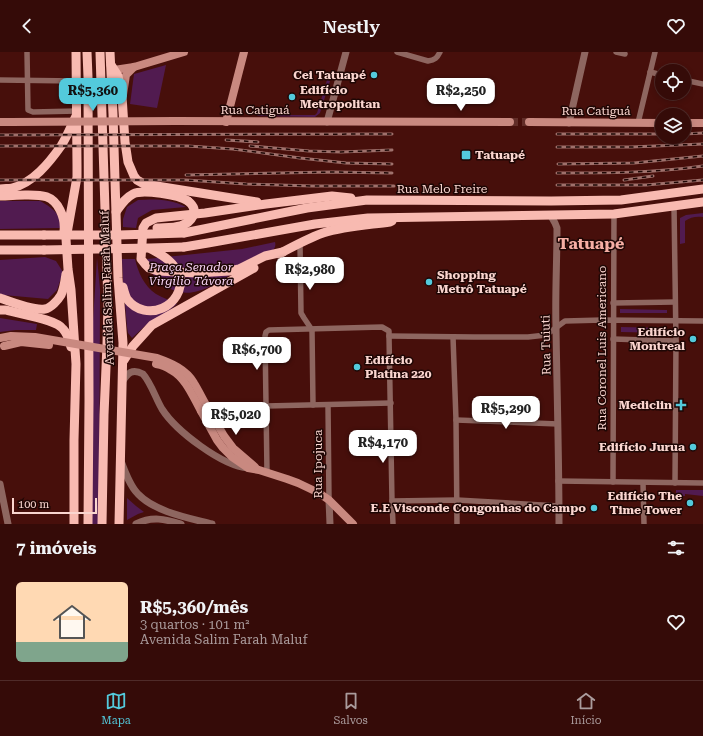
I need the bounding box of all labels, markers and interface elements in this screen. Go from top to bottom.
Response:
icon: back [16,15,38,37]
icon: heart [665,15,687,37]
text: Nestly [323,16,380,37]
map controls [655,64,691,144]
button: locate [655,64,691,100]
place label: Cei Tatuapé [293,68,366,82]
marker: Cei Tatuapé [369,70,379,80]
pin: R$5,360 [56,78,130,112]
pin: R$2,250 [424,78,498,112]
text: R$5,360 [68,83,118,98]
place label: Edifício Metropolitan [300,83,380,111]
text: R$2,250 [436,83,486,98]
marker: Edifício Metropolitan [287,92,297,102]
street label: Rua Catiguá [220,103,290,117]
street label: Rua Catiguá [561,104,631,118]
button: layers [655,108,691,144]
place label: Tatuapé [475,148,525,162]
marker: Tatuapé [460,149,472,161]
street label: Rua Melo Freire [397,182,488,196]
street label: Avenida Salim Farah Maluf [97,210,117,365]
district label: Tatuapé [558,234,624,253]
pin: R$2,980 [273,257,347,291]
park label: Praça Senador Virgílio Távora [148,260,233,288]
text: R$2,980 [285,262,335,277]
street label: Rua Coronel Luis Americano [595,266,609,430]
place label: Shopping Metrô Tatuapé [437,268,527,296]
marker: Shopping Metrô Tatuapé [424,277,434,287]
street label: Rua Tuiuti [538,315,554,375]
place label: Edifício Montreal [630,325,685,353]
marker: Edifício Montreal [688,334,698,344]
pin: R$6,700 [220,337,294,371]
text: R$6,700 [232,342,282,357]
place label: Edifício Platina 220 [365,353,432,381]
marker: Edifício Platina 220 [352,362,362,372]
pin: R$5,290 [469,396,543,430]
place label: Mediclin [619,398,672,412]
marker: Mediclin [675,399,687,411]
text: R$5,290 [481,401,531,416]
pin: R$5,020 [199,402,273,436]
text: R$5,020 [211,407,261,422]
street label: Rua Ipojuca [311,429,325,499]
pin: R$4,170 [346,430,420,464]
text: R$4,170 [358,435,408,450]
place label: Edifício Jurua [599,440,685,454]
marker: Edifício Jurua [688,442,698,452]
place label: Edifício The Time Tower [608,489,683,517]
scale bar [12,496,97,515]
text: 100 m [18,498,49,511]
marker: Edifício The Time Tower [685,498,695,508]
place label: E.E Visconde Congonhas do Campo [371,501,586,515]
marker: E.E Visconde Congonhas do Campo [589,503,599,513]
icon: filters [665,537,687,559]
text: 7 imóveis [16,538,97,558]
text: R$5,360/mês [140,597,248,617]
icon: home [48,598,96,646]
icon: heart [665,611,687,633]
text: 3 quartos · 101 m² [140,617,249,632]
text: Avenida Salim Farah Maluf [140,632,307,647]
tab: Mapa [101,690,131,727]
tab: Salvos [333,690,368,727]
tab: Início [570,690,602,727]

